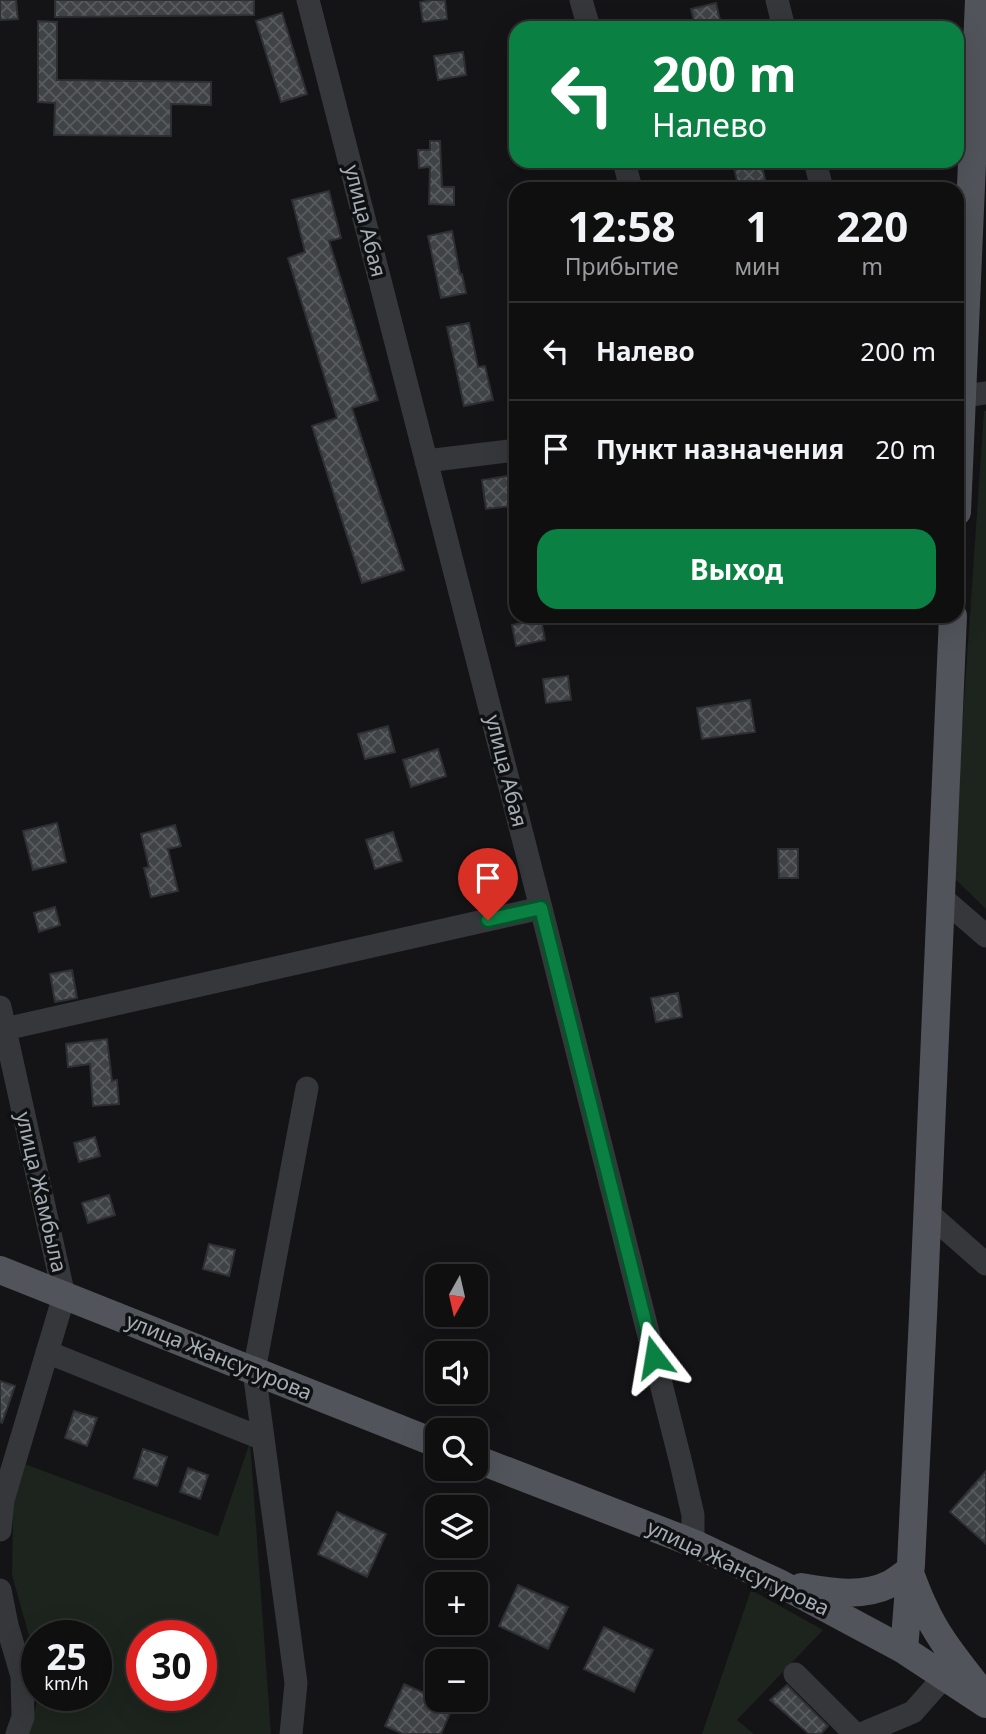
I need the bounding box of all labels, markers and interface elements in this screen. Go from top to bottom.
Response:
text: 200 m [652,40,797,106]
icon: left [537,49,628,140]
text: Налево [652,103,767,146]
street label: улица Абая [339,162,393,280]
text: 12:58 [568,197,676,254]
text: 1 [745,197,769,254]
text: 220 [836,197,908,254]
text: Прибытие [565,250,679,282]
text: мин [734,250,780,282]
text: m [861,250,883,282]
icon: left [537,332,575,370]
text: Налево [596,333,695,369]
text: 200 m [860,333,936,369]
icon: arrive [537,430,575,468]
text: Пункт назначения [596,431,844,467]
text: 20 m [875,431,936,467]
button: Выход [537,529,936,609]
street label: улица Абая [480,712,534,830]
pin [458,848,518,920]
icon: arrive [469,859,507,897]
street label: улица Жамбыла [10,1109,74,1275]
north arrow [425,1264,488,1326]
map controls [425,1264,488,1712]
street label: улица Жансугурова [122,1306,316,1406]
position arrow [617,1320,691,1394]
button: sound [425,1341,488,1404]
button: search [425,1418,488,1481]
button: layers [425,1495,488,1558]
street label: улица Жансугурова [643,1513,834,1622]
button: + [425,1572,488,1635]
speed limit sign: 30 [126,1620,217,1711]
text: 25 [46,1633,87,1680]
button: − [425,1649,488,1712]
text: km/h [44,1671,89,1695]

